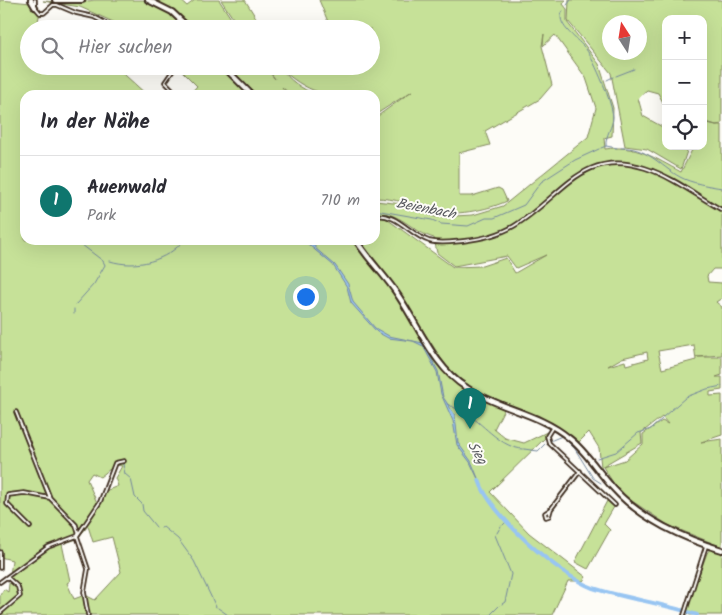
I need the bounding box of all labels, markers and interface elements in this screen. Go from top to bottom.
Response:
north arrow [602,15,647,60]
map controls [662,15,707,150]
button: + [662,15,707,60]
search box [20,20,380,75]
text: Hier suchen [78,33,172,63]
icon: search [38,34,66,62]
button: − [662,60,707,105]
button: locate [662,105,707,150]
text: In der Nähe [40,106,150,139]
text: Auenwald [87,173,166,203]
text: 1 [54,188,58,213]
text: 710 m [320,188,360,213]
water label: Beienbach [394,192,459,226]
text: Park [87,203,116,228]
your location [293,284,319,310]
pin: 1 [454,388,486,429]
water label: Sieg [462,437,493,470]

